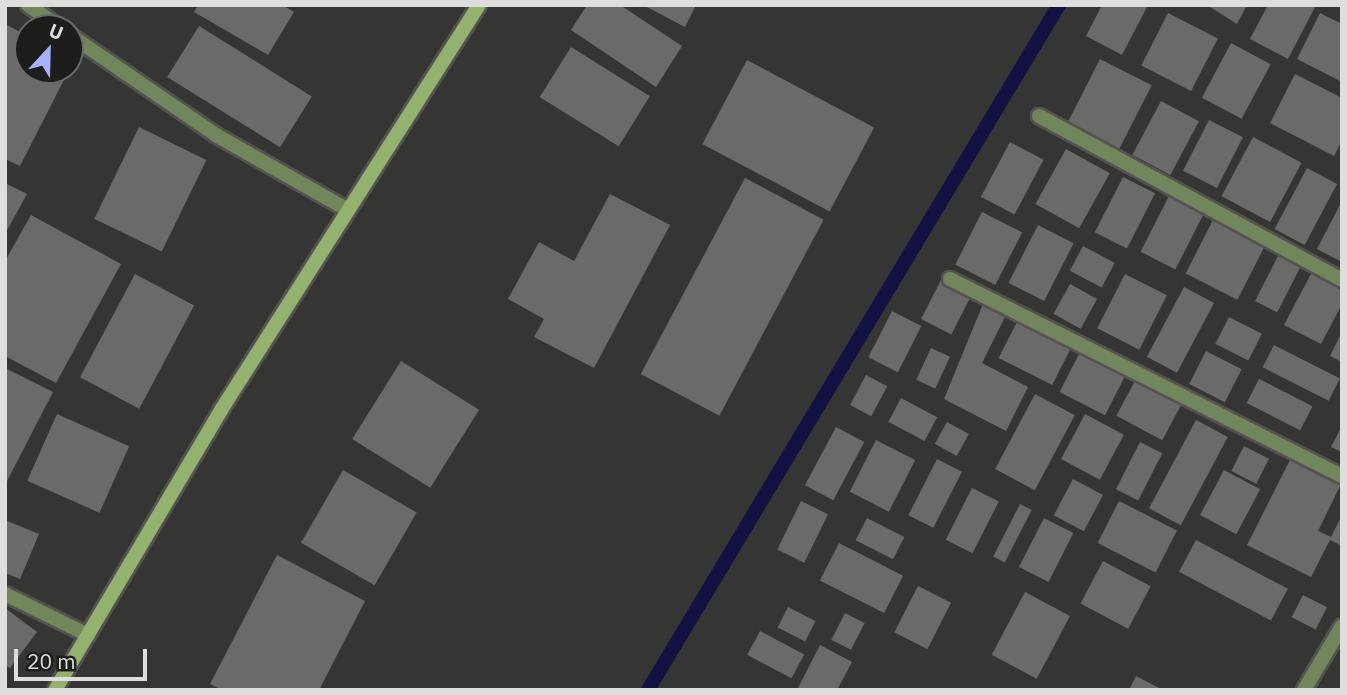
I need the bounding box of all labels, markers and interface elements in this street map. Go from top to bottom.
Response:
north arrow [14,14,84,84]
text: U [46,18,67,45]
scale bar [18,636,150,680]
text: 20 m [27,647,76,675]

